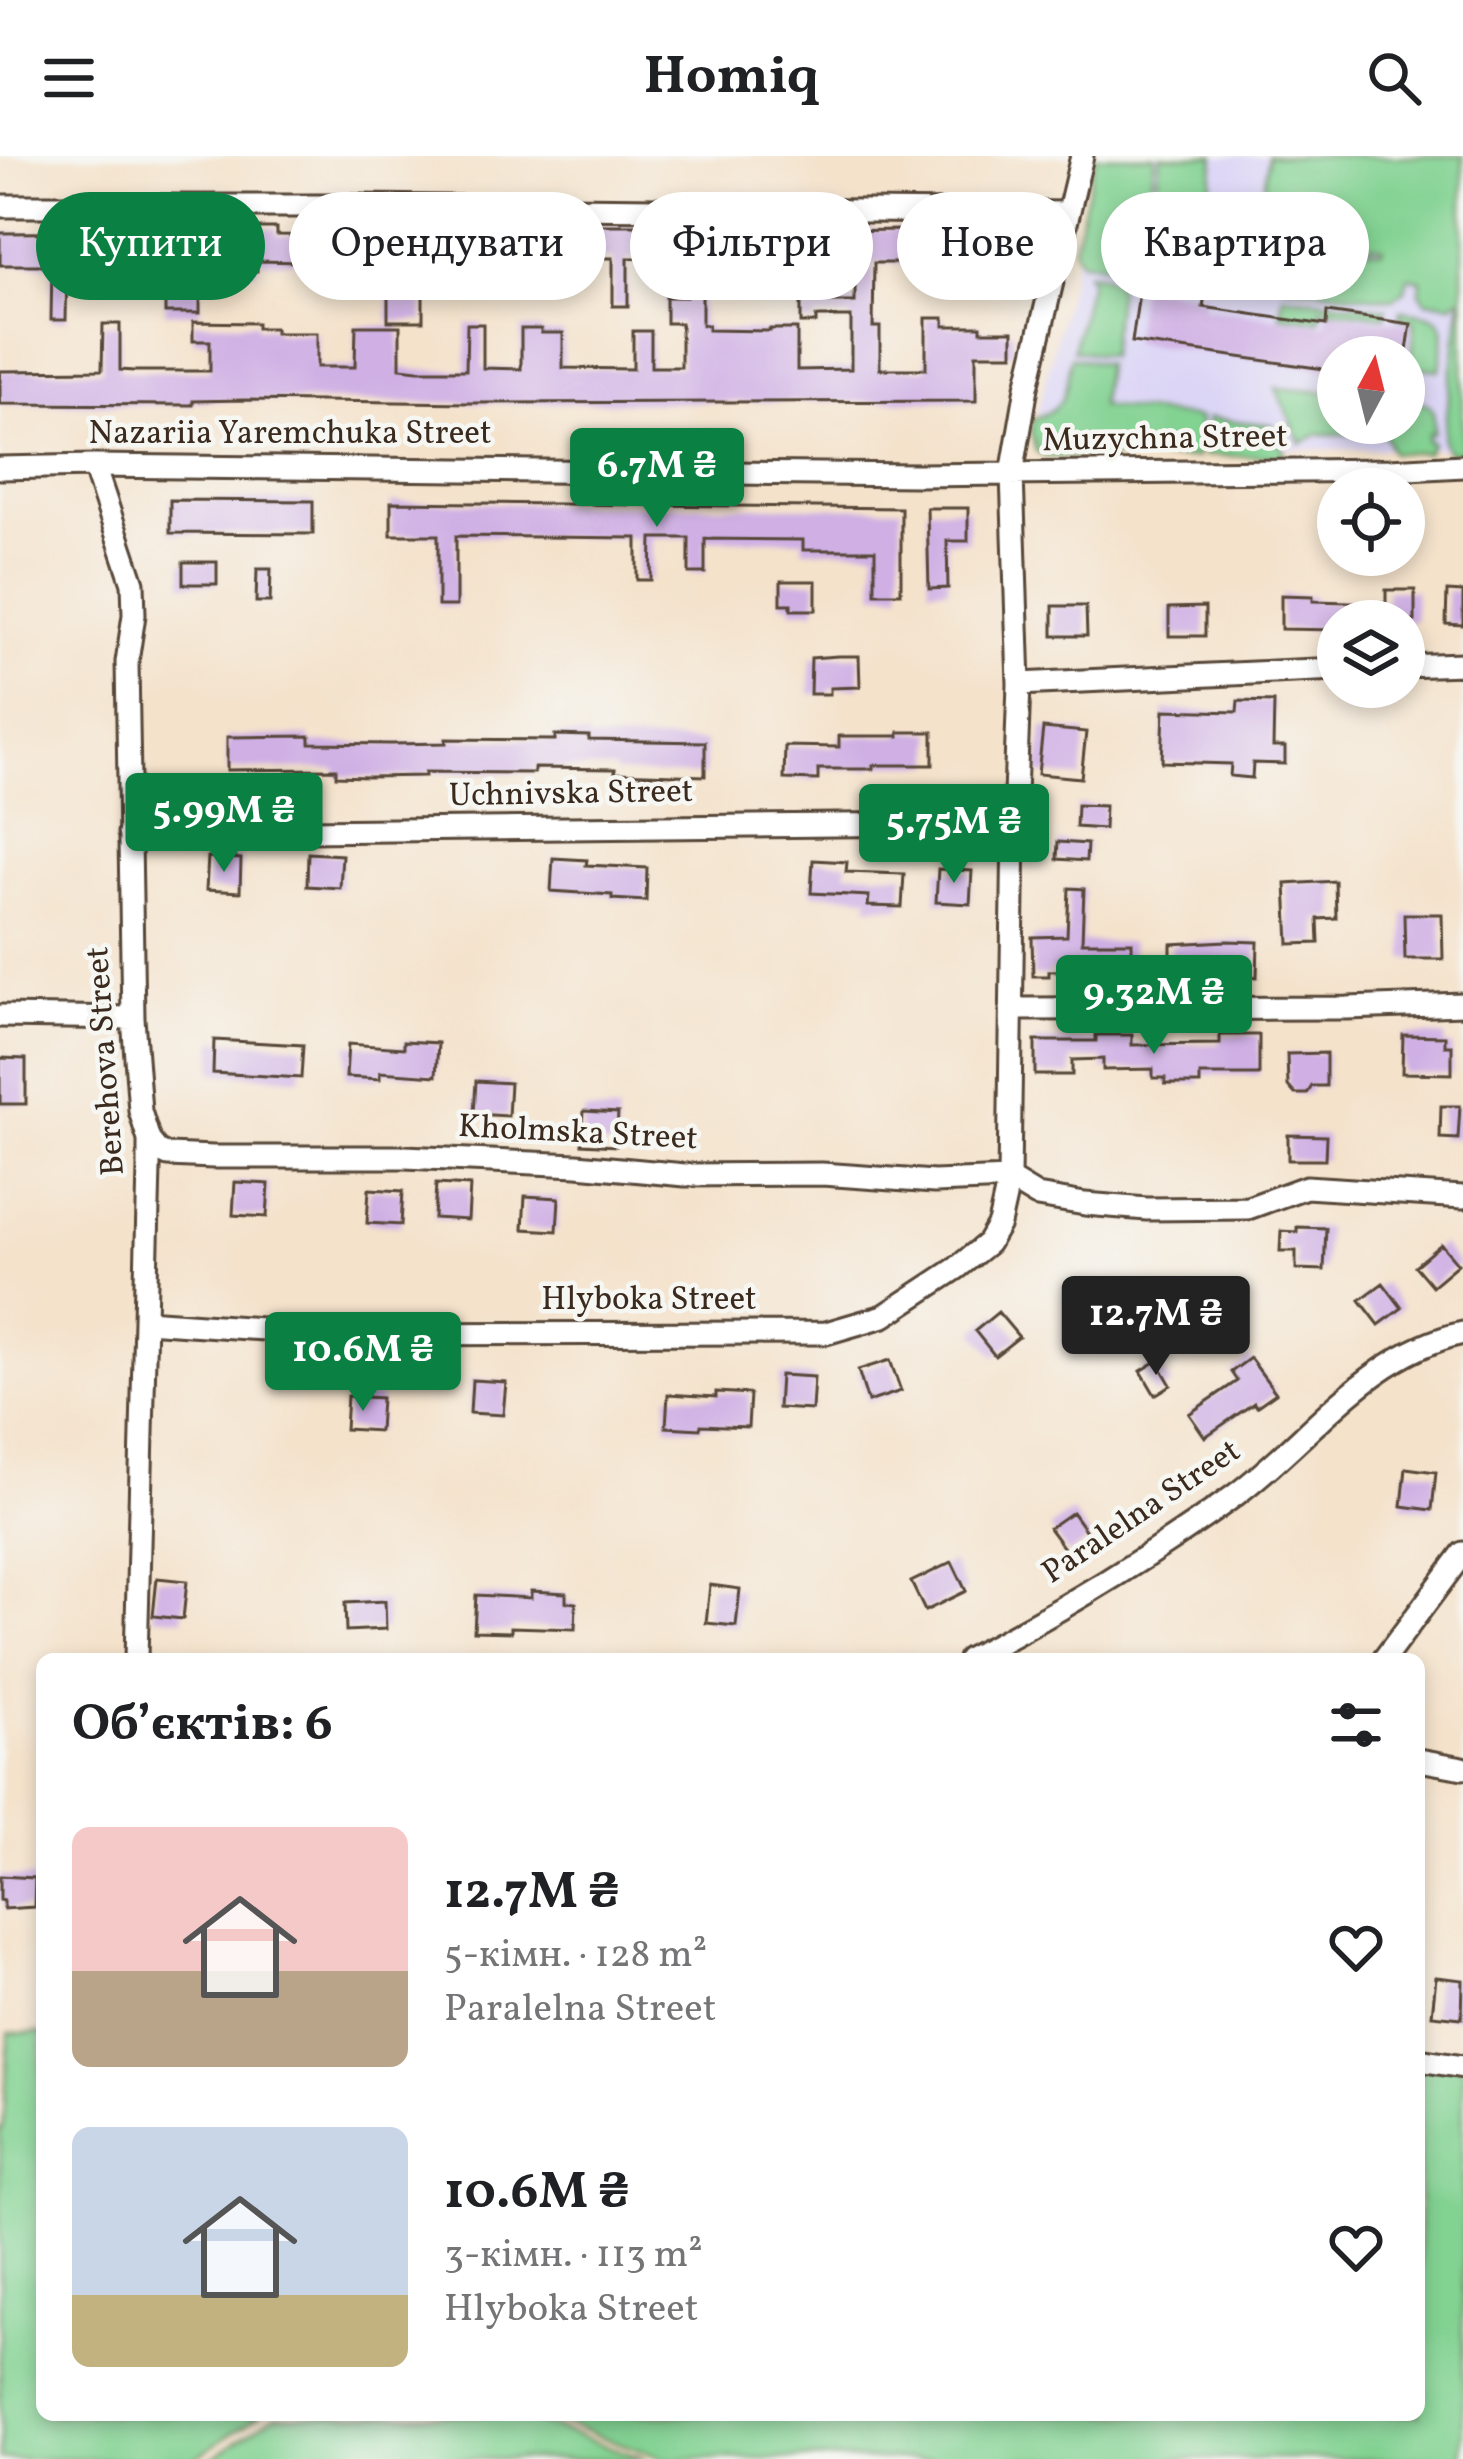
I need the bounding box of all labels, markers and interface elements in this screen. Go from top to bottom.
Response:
text: Homiq [644,41,819,116]
icon: menu [36,45,102,111]
icon: search [1361,45,1427,111]
chip: Купити [36,192,265,300]
chip: Орендувати [289,192,606,300]
chip: Фільтри [630,192,873,300]
chip: Нове [897,192,1077,300]
chip: Квартира [1101,192,1369,300]
north arrow [1317,336,1425,444]
map controls [1317,336,1425,708]
street label: Nazariia Yaremchuka Street [88,412,492,458]
street label: Muzychna Street [1042,415,1288,465]
pin: 6.7M ₴ [559,428,755,530]
text: 6.7M ₴ [597,440,717,494]
button: locate [1317,468,1425,576]
button: layers [1317,600,1425,708]
street label: Uchnivska Street [448,770,694,820]
pin: 5.99M ₴ [113,773,335,875]
pin: 5.75M ₴ [843,784,1065,886]
text: 5.99M ₴ [152,785,296,839]
text: 5.75M ₴ [886,796,1022,850]
street label: Berehova Street [76,945,138,1177]
pin: 9.32M ₴ [1043,955,1265,1057]
text: 9.32M ₴ [1083,967,1225,1021]
street label: Kholmska Street [457,1105,699,1163]
pin: 12.7M ₴ [1045,1276,1267,1378]
street label: Hlyboka Street [541,1278,757,1324]
text: 12.7M ₴ [1089,1288,1223,1342]
pin: 10.6M ₴ [252,1312,474,1414]
text: 10.6M ₴ [292,1324,434,1378]
street label: Paralelna Street [1034,1429,1250,1597]
text: Об’єктів: 6 [72,1690,333,1761]
icon: filters [1323,1692,1389,1758]
text: 12.7M ₴ [444,1858,620,1929]
icon: home [168,1875,312,2019]
icon: heart [1323,1914,1389,1980]
text: 5-кімн. · 128 m² [444,1929,707,1983]
text: Paralelna Street [444,1983,716,2037]
text: 10.6M ₴ [444,2158,630,2229]
icon: home [168,2175,312,2319]
icon: heart [1323,2214,1389,2280]
text: 3-кімн. · 113 m² [444,2229,703,2283]
text: Hlyboka Street [444,2283,699,2337]

